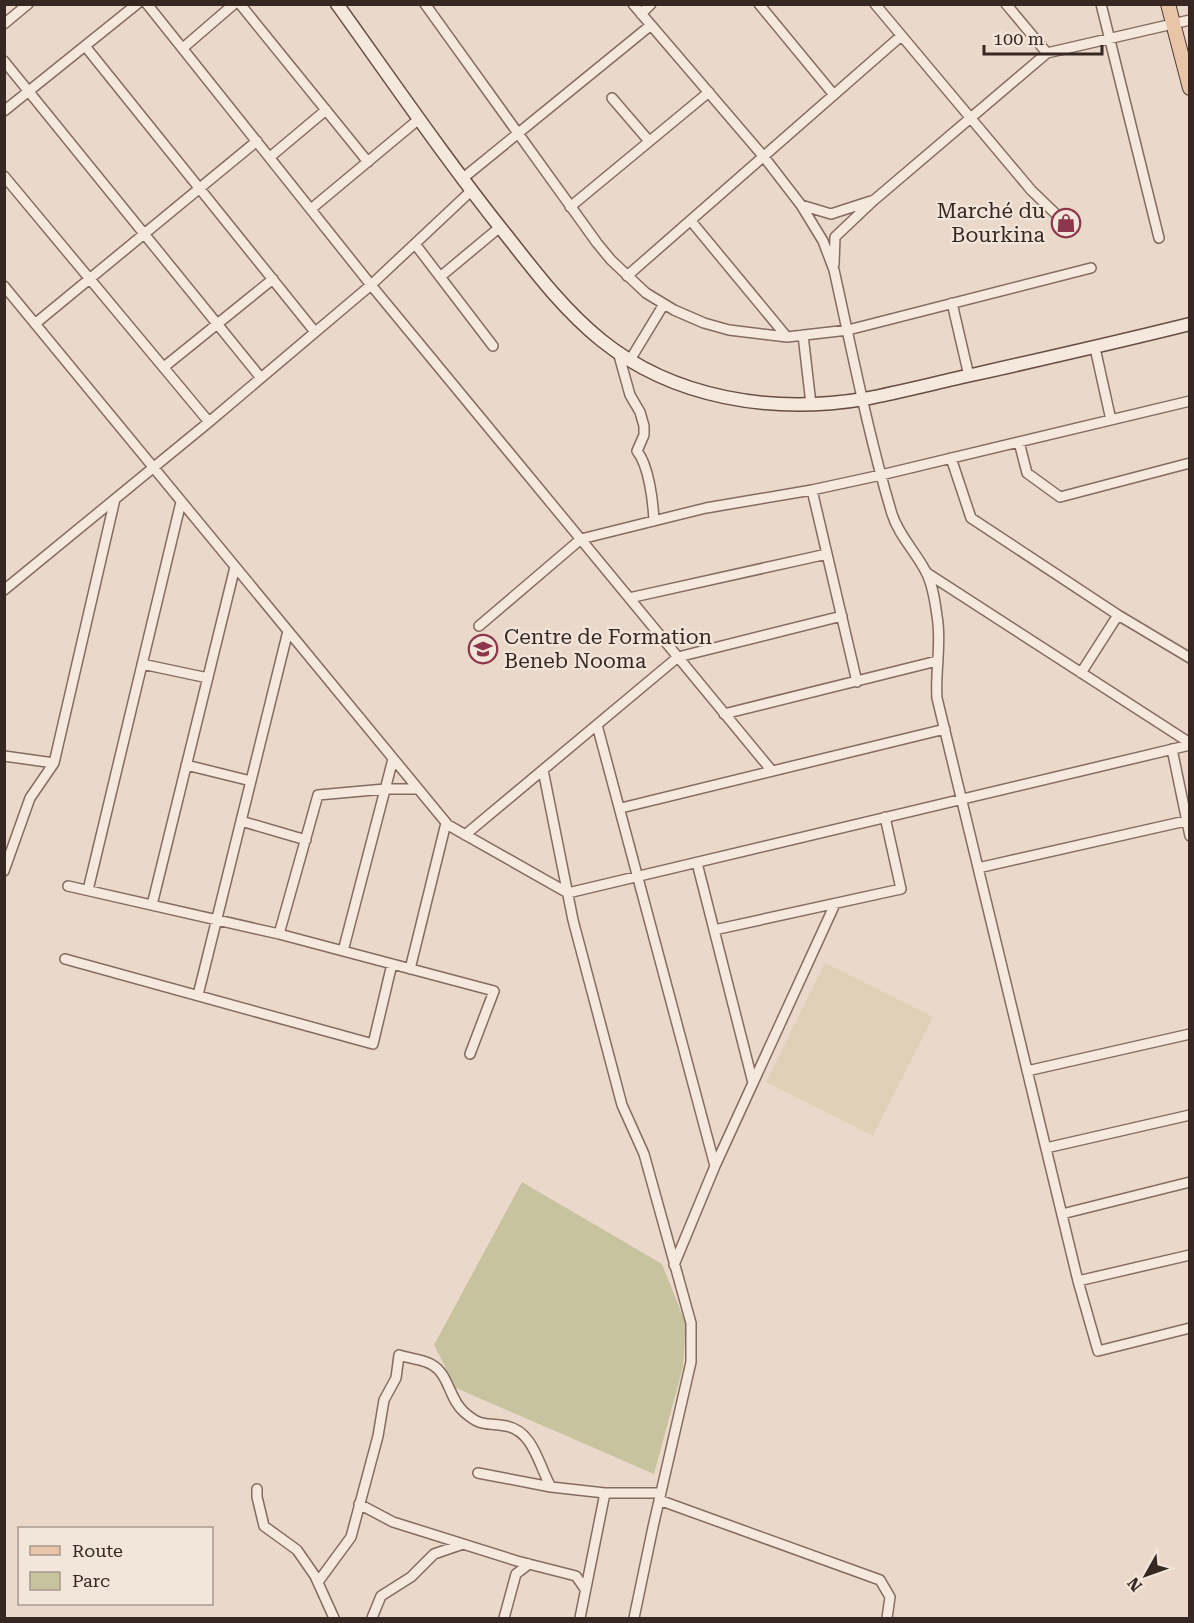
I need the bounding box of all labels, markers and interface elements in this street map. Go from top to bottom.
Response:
scale bar [984,18,1102,56]
text: 100 m [993,28,1044,49]
place label: Marché du Bourkina [937,199,1046,247]
shop icon: Marché du Bourkina [1050,207,1082,239]
place label: Centre de Formation Beneb Nooma [504,625,713,673]
school or university icon: Centre de Formation Beneb Nooma [467,633,499,665]
legend [18,1527,213,1605]
text: Route [72,1540,123,1561]
north arrow [1116,1545,1176,1605]
text: Parc [72,1570,110,1591]
text: N [1124,1573,1146,1595]

